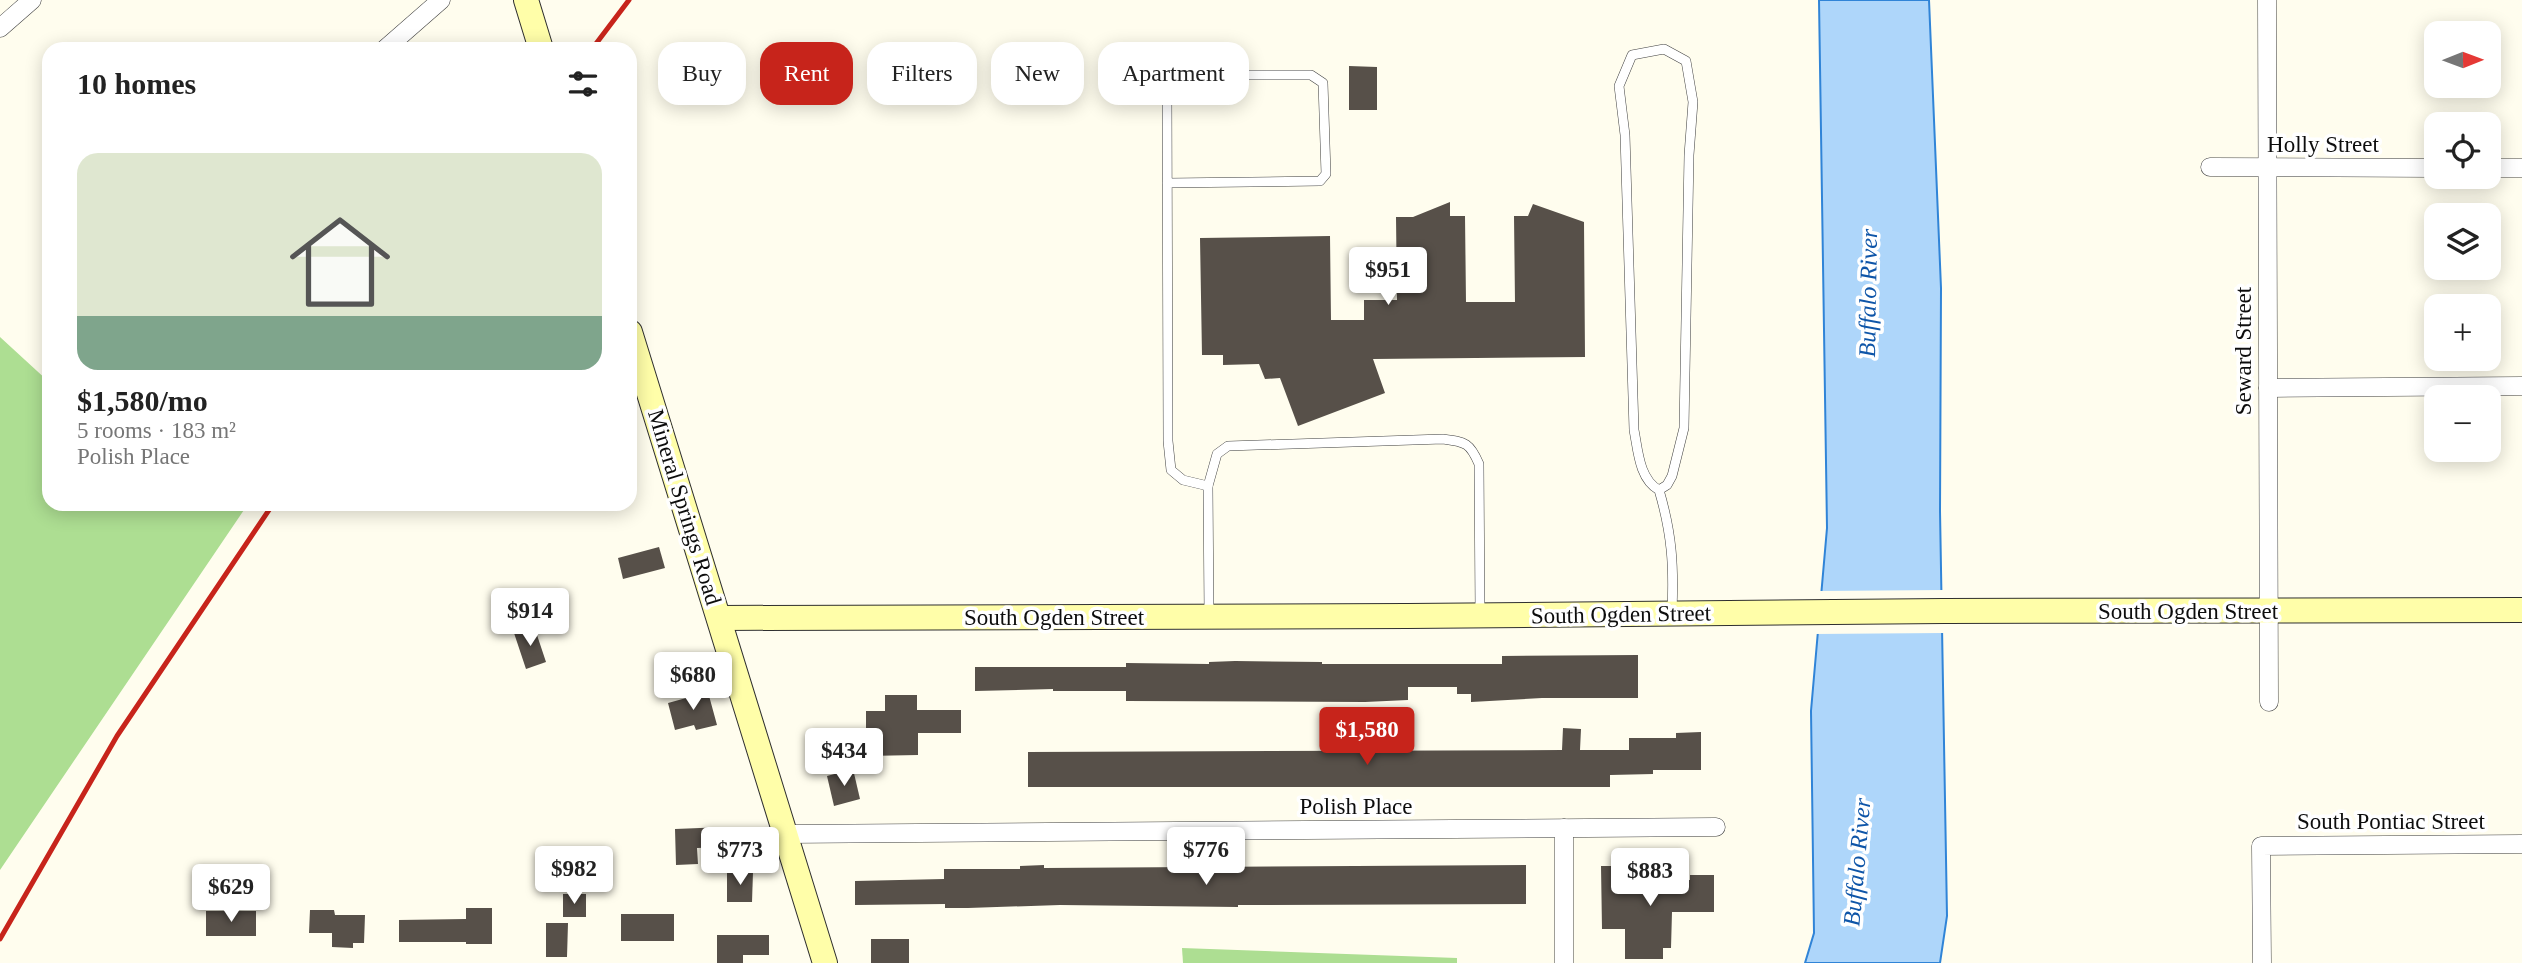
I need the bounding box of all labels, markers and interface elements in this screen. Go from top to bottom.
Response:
north arrow [2424,21,2501,98]
map controls [2424,21,2501,462]
chip: Buy [658,42,746,105]
chip: Rent [760,42,853,105]
chip: Filters [867,42,977,105]
chip: New [991,42,1084,105]
chip: Apartment [1098,42,1249,105]
icon: filters [564,65,602,103]
text: 10 homes [77,67,196,100]
button: locate [2424,112,2501,189]
street label: Holly Street [2267,132,2379,157]
icon: home [277,199,403,325]
button: layers [2424,203,2501,280]
water label: Buffalo River [1854,228,1882,358]
pin: $951 [1347,247,1429,307]
text: $951 [1365,257,1411,282]
street label: Seward Street [2231,286,2256,415]
button: + [2424,294,2501,371]
text: $1,580/mo [77,384,208,417]
button: − [2424,385,2501,462]
street label: Mineral Springs Road [643,406,726,608]
text: 5 rooms · 183 m² [77,418,236,443]
text: Polish Place [77,444,190,469]
pin: $914 [489,588,571,648]
text: $914 [507,598,553,623]
street label: South Ogden Street [2098,599,2279,624]
street label: South Ogden Street [1531,600,1712,629]
street label: South Ogden Street [964,605,1145,630]
pin: $680 [652,652,734,712]
text: $680 [670,662,716,687]
pin: $1,580 [1310,708,1424,767]
text: $1,580 [1335,717,1399,742]
pin: $434 [803,728,885,788]
text: $434 [821,738,867,763]
street label: Polish Place [1299,794,1413,819]
water label: Buffalo River [1838,796,1876,927]
street label: South Pontiac Street [2297,809,2486,834]
pin: $773 [699,828,781,887]
pin: $776 [1165,828,1247,887]
text: $773 [717,837,763,862]
text: $776 [1183,837,1229,862]
pin: $982 [533,846,615,906]
pin: $883 [1609,848,1691,908]
text: $982 [551,856,597,881]
text: $883 [1627,858,1673,883]
pin: $629 [190,864,272,924]
text: $629 [208,874,254,899]

